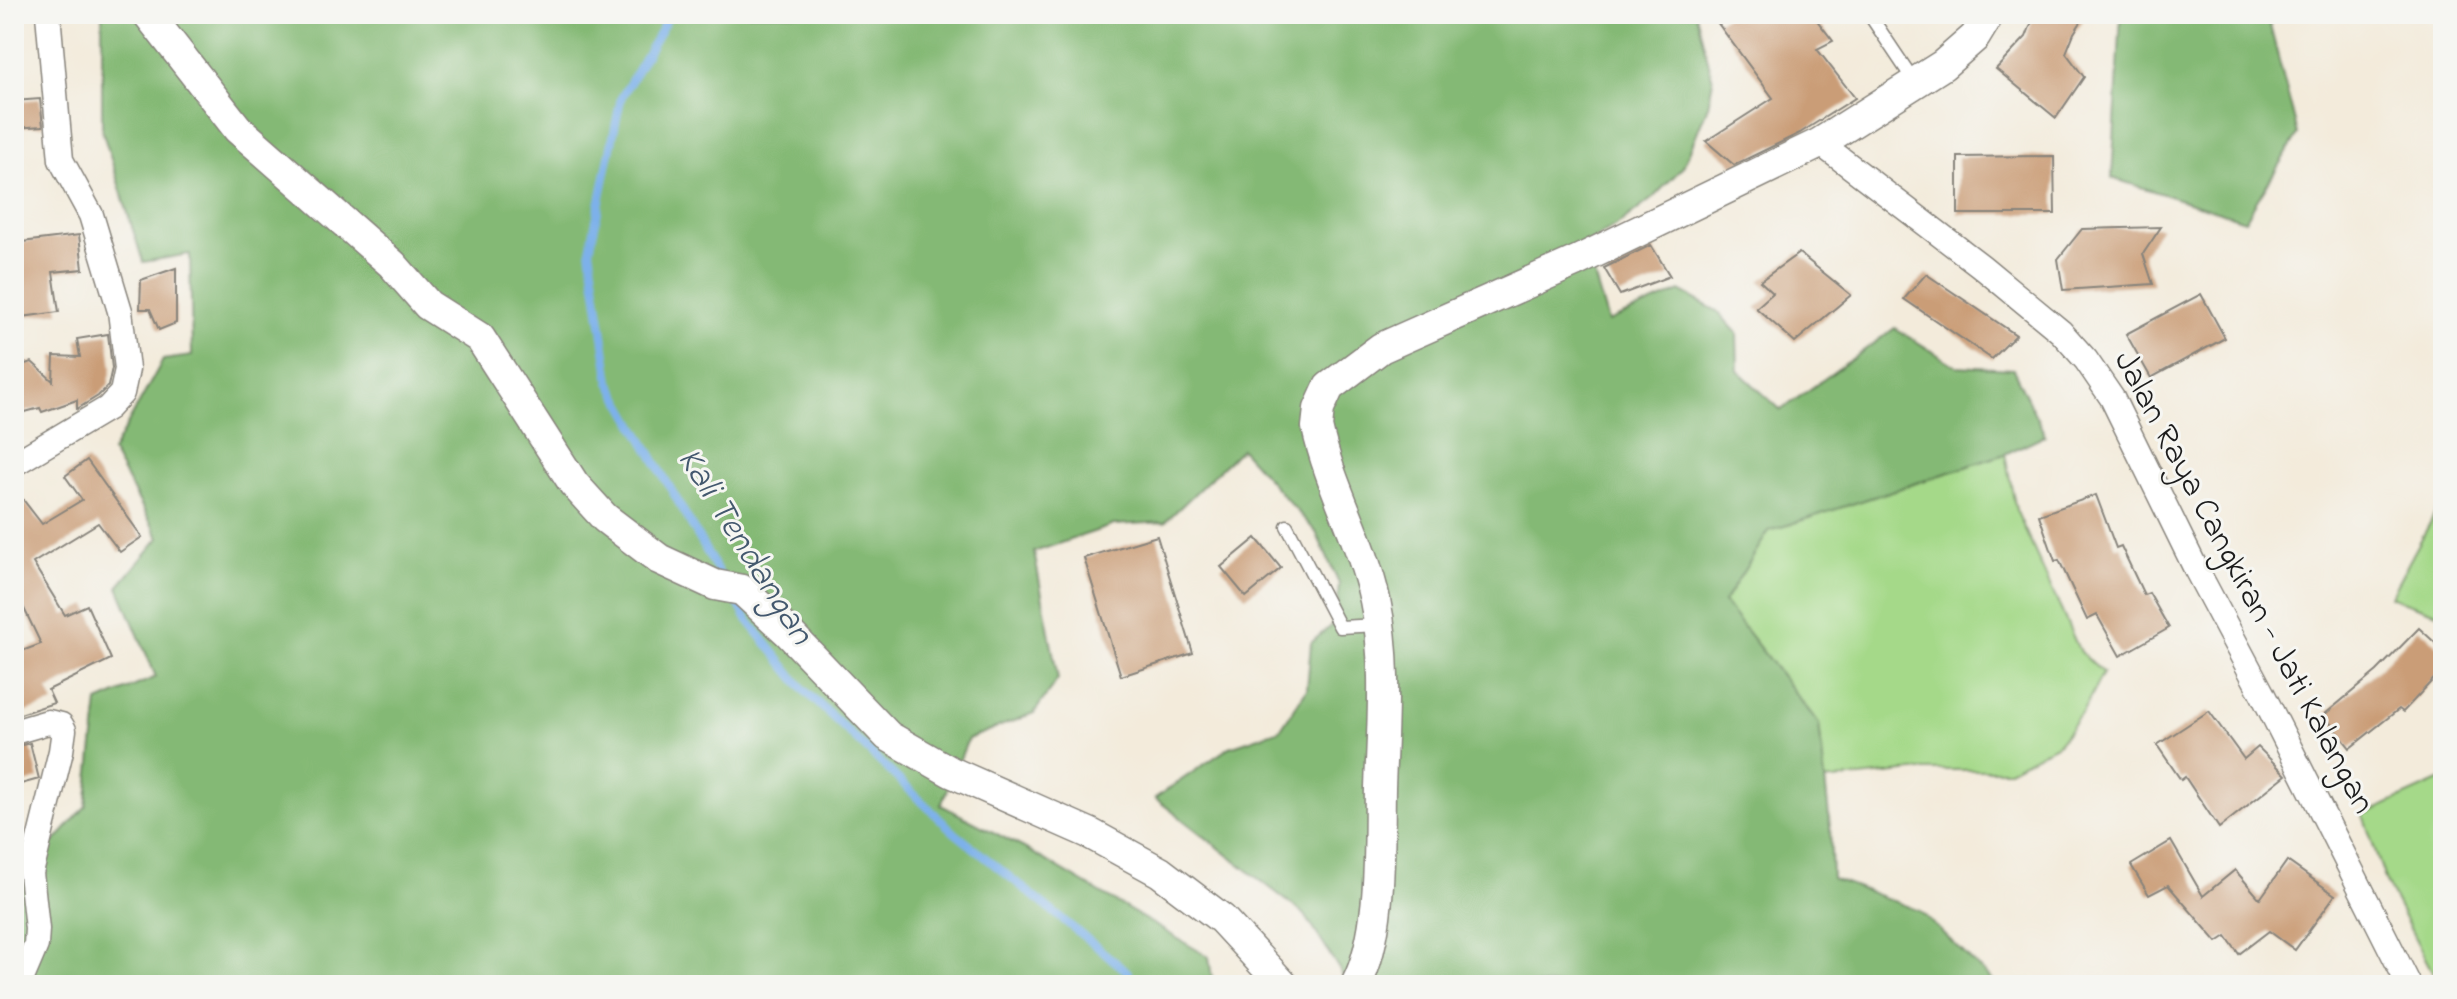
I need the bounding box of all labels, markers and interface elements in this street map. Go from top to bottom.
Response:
street label: Jalan Raya Cangkiran - Jati Kalangan [2099,342,2387,824]
water label: Kali Tendangan [662,438,826,657]

